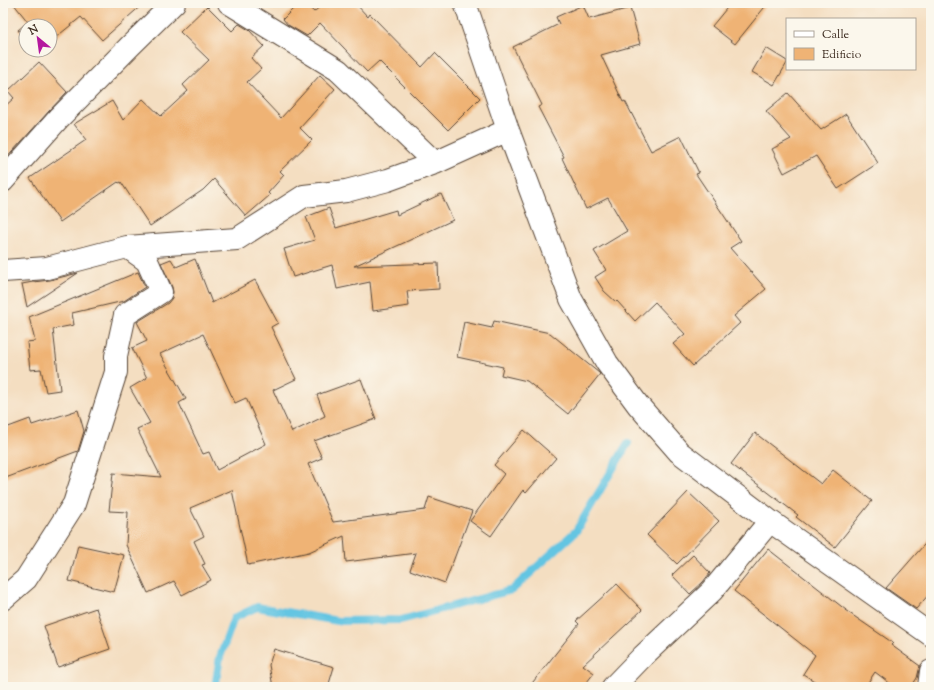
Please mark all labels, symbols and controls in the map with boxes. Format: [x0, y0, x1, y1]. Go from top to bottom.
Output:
north arrow [18, 18, 58, 58]
legend [786, 18, 916, 70]
text: N [25, 21, 42, 40]
text: Calle [822, 26, 850, 44]
text: Edificio [822, 46, 862, 64]

